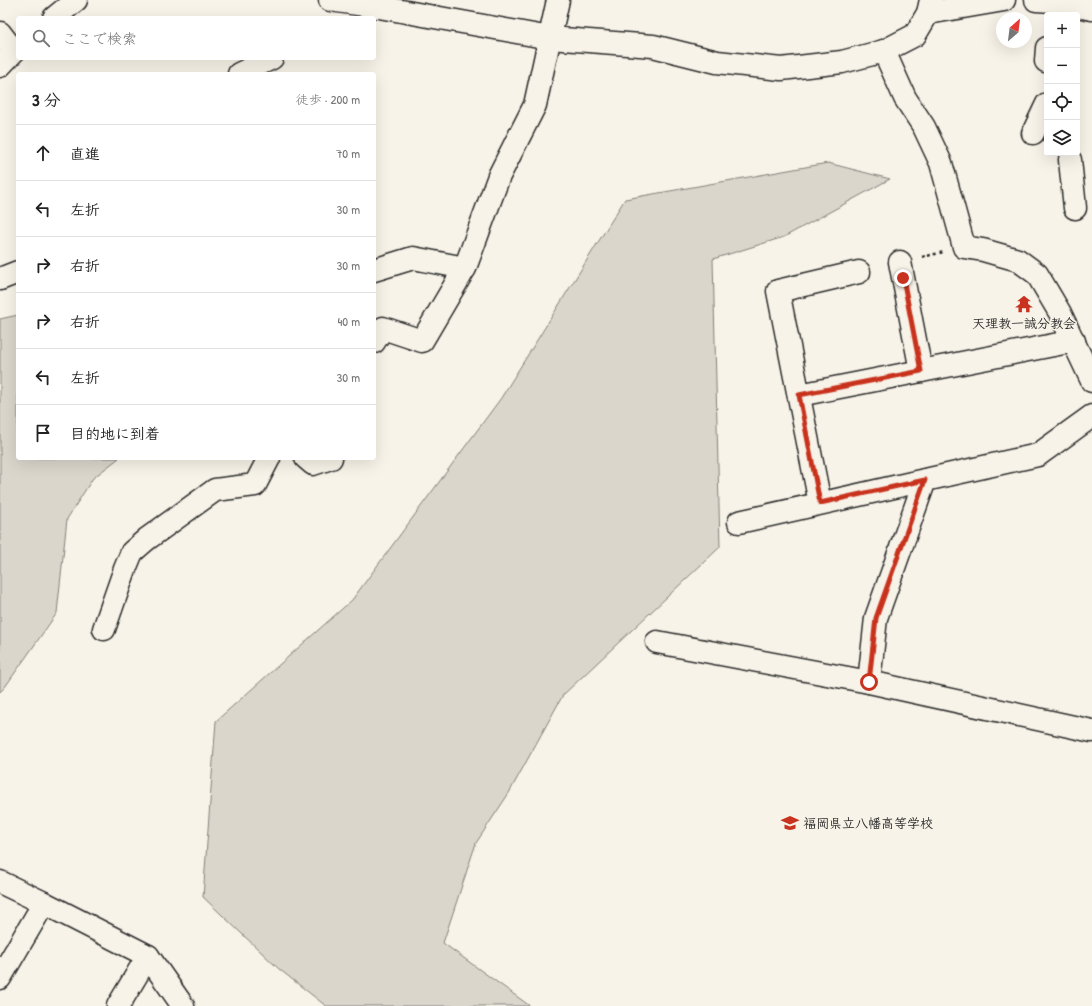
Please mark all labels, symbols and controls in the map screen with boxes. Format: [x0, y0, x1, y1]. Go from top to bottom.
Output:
north arrow [996, 12, 1032, 48]
map controls [1044, 12, 1080, 156]
button: + [1044, 12, 1080, 48]
search box [16, 16, 376, 60]
icon: search [30, 27, 52, 49]
text: ここで検索 [62, 28, 137, 49]
button: − [1044, 48, 1080, 84]
button: locate [1044, 84, 1080, 120]
text: 3 分 [32, 88, 61, 111]
text: 徒歩 · 200 m [296, 90, 360, 108]
button: layers [1044, 120, 1080, 156]
icon: ahead [32, 142, 54, 164]
text: 直進 [70, 143, 100, 164]
text: 70 m [336, 144, 360, 162]
icon: left [32, 198, 54, 220]
text: 左折 [70, 199, 100, 220]
text: 30 m [337, 200, 360, 218]
icon: right [32, 254, 54, 276]
text: 右折 [70, 255, 100, 276]
text: 30 m [337, 256, 360, 274]
route end [894, 269, 912, 287]
temple icon: 天理教一誠分教会 [1014, 294, 1034, 314]
icon: right [32, 310, 54, 332]
text: 右折 [70, 311, 100, 332]
text: 40 m [337, 312, 360, 330]
place label: 天理教一誠分教会 [972, 314, 1076, 332]
icon: left [32, 366, 54, 388]
text: 左折 [70, 367, 100, 388]
text: 30 m [337, 368, 360, 386]
icon: arrive [32, 422, 54, 444]
text: 目的地に到着 [70, 423, 160, 444]
route start [860, 673, 878, 691]
school or university icon: 福岡県立八幡高等学校 [780, 813, 800, 833]
place label: 福岡県立八幡高等学校 [803, 814, 933, 832]

